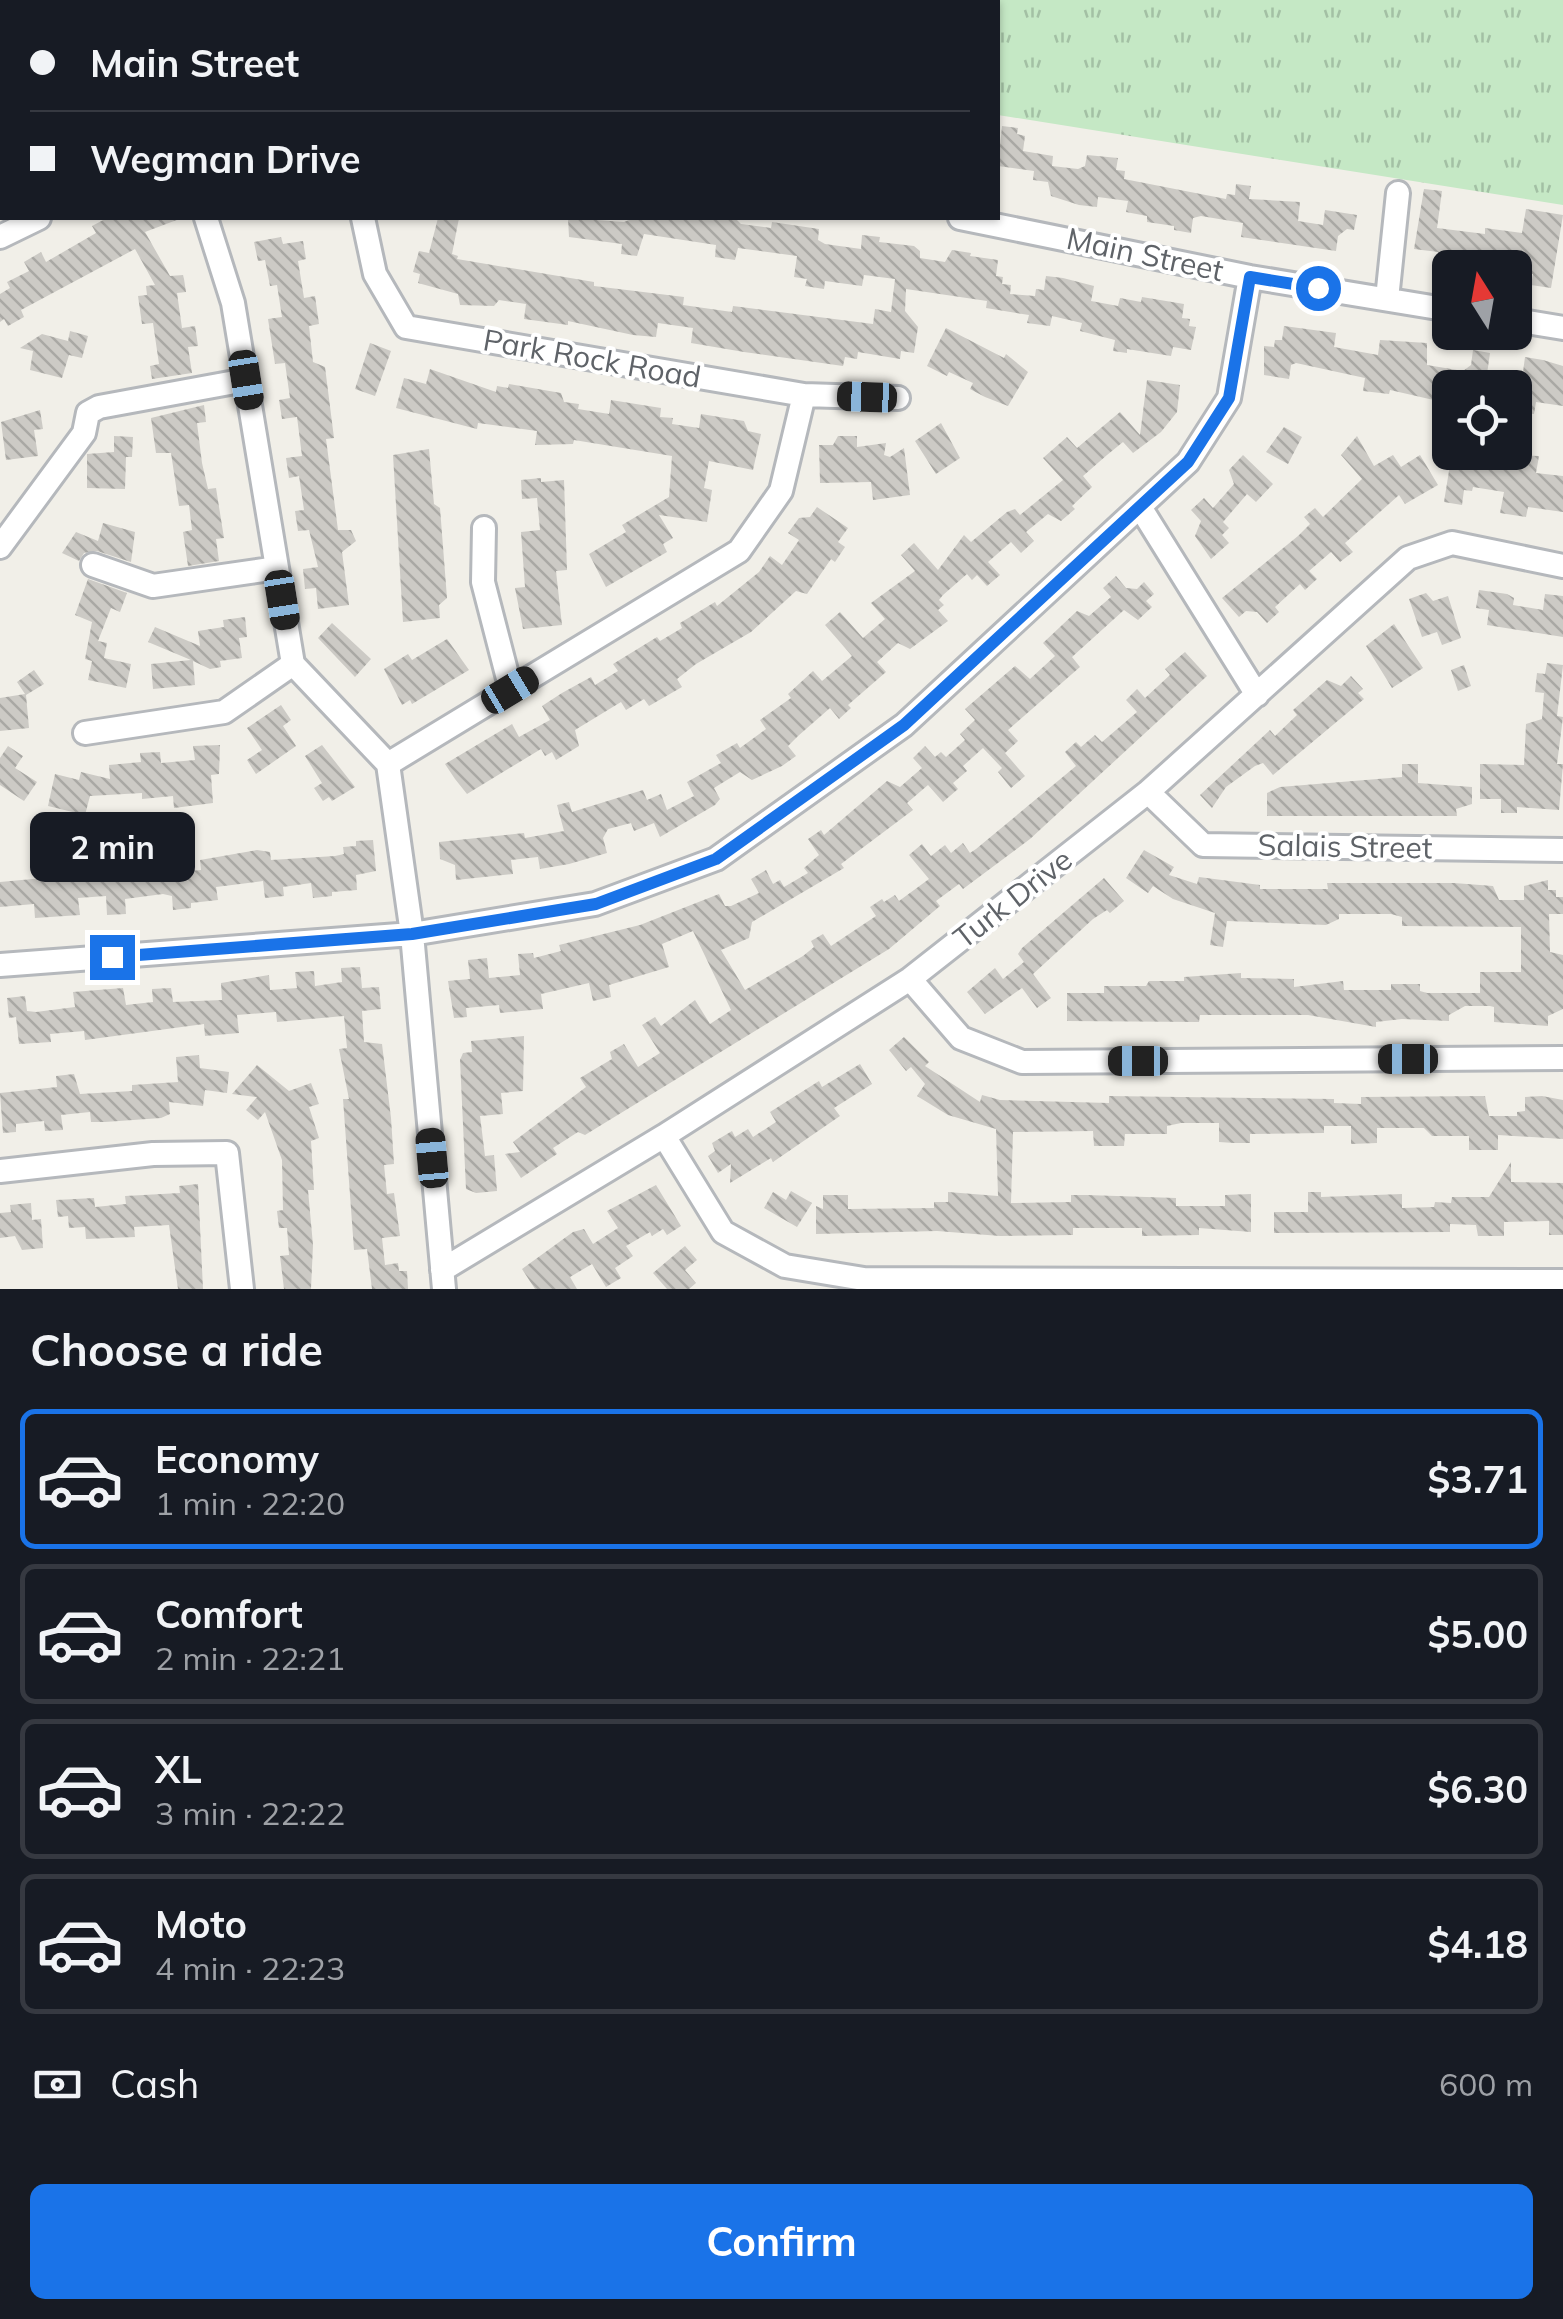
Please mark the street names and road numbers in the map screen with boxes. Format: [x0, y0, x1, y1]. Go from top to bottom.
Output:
street label: Main Street [1063, 219, 1227, 289]
street label: Park Rock Road [480, 320, 704, 396]
street label: Salais Street [1257, 825, 1433, 867]
street label: Turk Drive [946, 840, 1079, 956]

